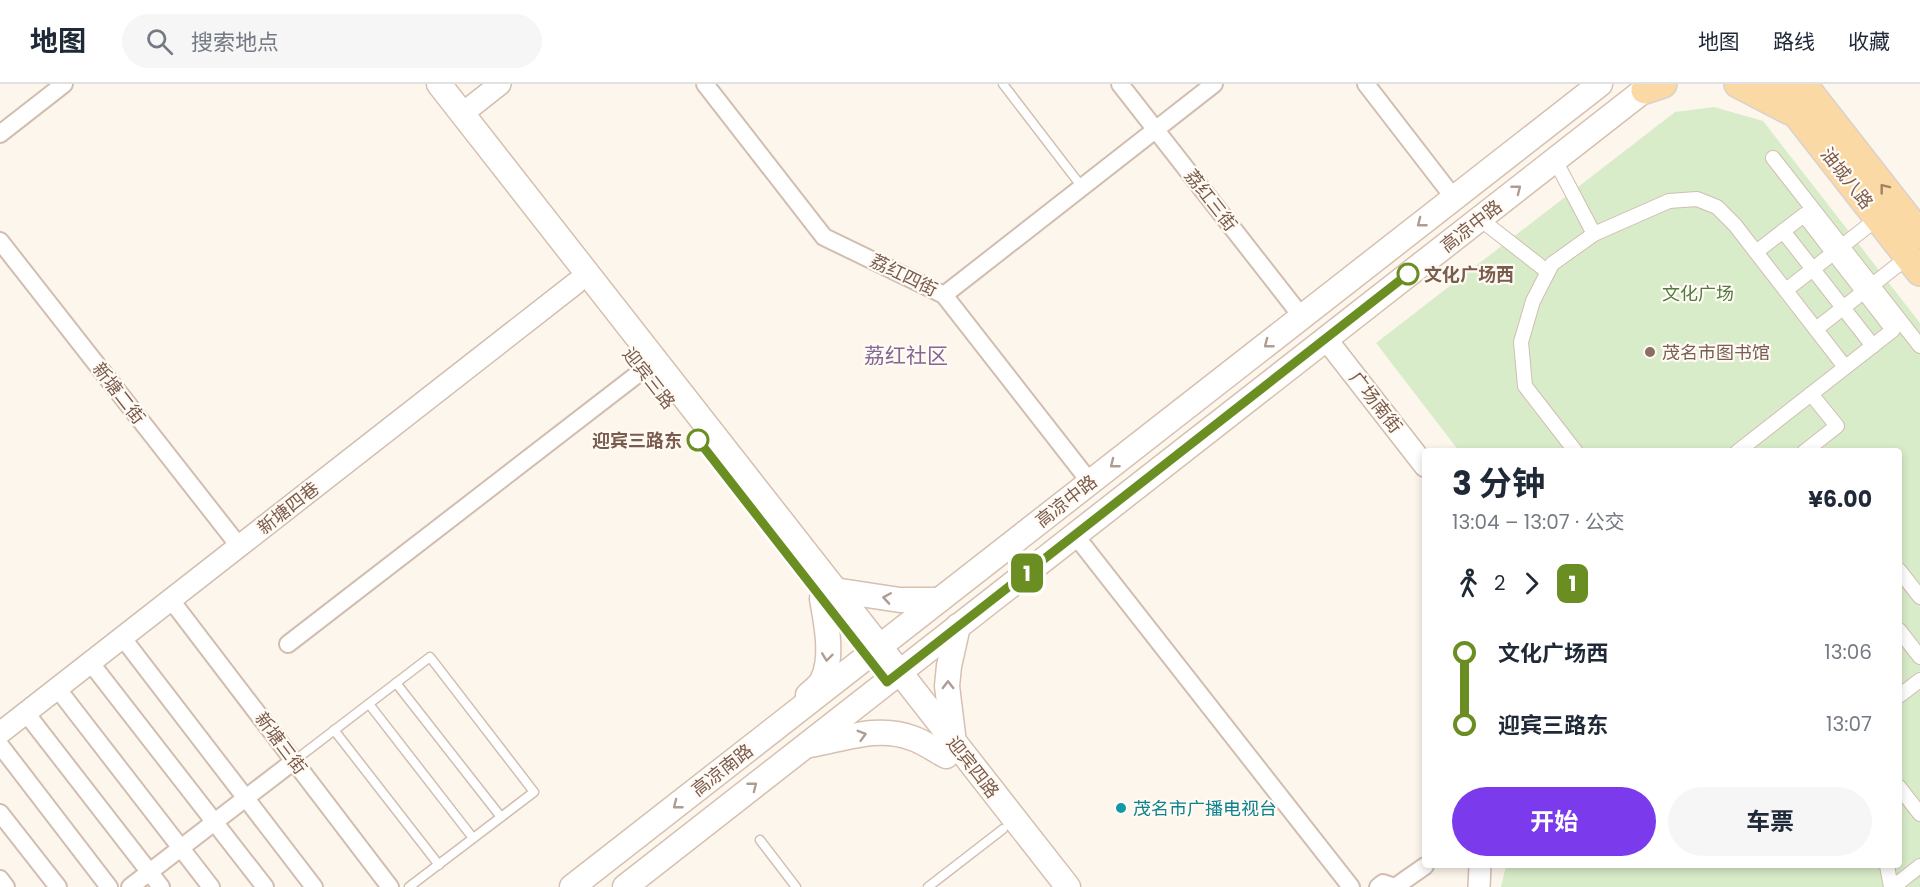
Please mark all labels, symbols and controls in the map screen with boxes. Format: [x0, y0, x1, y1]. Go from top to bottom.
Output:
search box [122, 14, 542, 68]
text: 地图 [30, 22, 86, 61]
icon: search [143, 25, 176, 58]
text: 搜索地点 [191, 27, 279, 58]
text: 地图 [1698, 27, 1740, 56]
text: 路线 [1773, 27, 1815, 56]
text: 收藏 [1848, 27, 1890, 56]
street label: 油城八路 [1815, 142, 1879, 214]
street label: 荔红三街 [1179, 164, 1243, 236]
one-way arrow [1880, 184, 1891, 195]
one-way arrow [1511, 186, 1522, 197]
street label: 高凉中路 [1435, 194, 1507, 258]
one-way arrow [1417, 216, 1428, 227]
street label: 荔红四街 [866, 248, 942, 302]
place label: 文化广场西 [1424, 262, 1514, 287]
marker: 文化广场西 [1397, 263, 1419, 285]
park label: 文化广场 [1662, 281, 1734, 306]
one-way arrow [1263, 336, 1274, 347]
place label: 茂名市图书馆 [1662, 340, 1770, 365]
district label: 荔红社区 [864, 341, 948, 370]
street label: 迎宾三路 [617, 342, 681, 414]
marker: 茂名市图书馆 [1643, 345, 1657, 359]
street label: 新塘二街 [87, 357, 151, 429]
street label: 广场南街 [1344, 366, 1408, 438]
place label: 迎宾三路东 [592, 428, 682, 453]
marker: 迎宾三路东 [687, 429, 709, 451]
one-way arrow [1110, 456, 1121, 467]
text: 3 分钟 [1452, 460, 1545, 507]
street label: 高凉中路 [1030, 469, 1102, 533]
street label: 新塘四巷 [252, 476, 324, 540]
text: ¥6.00 [1808, 484, 1872, 515]
text: 13:04 – 13:07 · 公交 [1452, 508, 1625, 536]
line badge: 1 [1008, 554, 1046, 592]
text: 1 [1023, 559, 1031, 588]
icon: walk [1452, 567, 1485, 600]
icon: forward [1515, 567, 1548, 600]
text: 2 [1494, 569, 1506, 597]
text: 1 [1569, 569, 1576, 598]
one-way arrow [882, 593, 891, 605]
text: 文化广场西 [1498, 638, 1608, 669]
text: 13:06 [1824, 638, 1872, 666]
one-way arrow [821, 652, 834, 661]
one-way arrow [942, 680, 954, 689]
street label: 新塘三街 [249, 707, 313, 779]
text: 迎宾三路东 [1498, 710, 1608, 741]
text: 13:07 [1826, 710, 1872, 738]
one-way arrow [856, 730, 867, 742]
street label: 迎宾四路 [941, 731, 1005, 803]
street label: 高凉南路 [686, 738, 758, 802]
one-way arrow [747, 783, 758, 794]
button: 开始 [1452, 787, 1656, 856]
button: 车票 [1668, 787, 1872, 856]
place label: 茂名市广播电视台 [1133, 796, 1277, 821]
one-way arrow [673, 797, 684, 808]
marker: 茂名市广播电视台 [1114, 801, 1128, 815]

